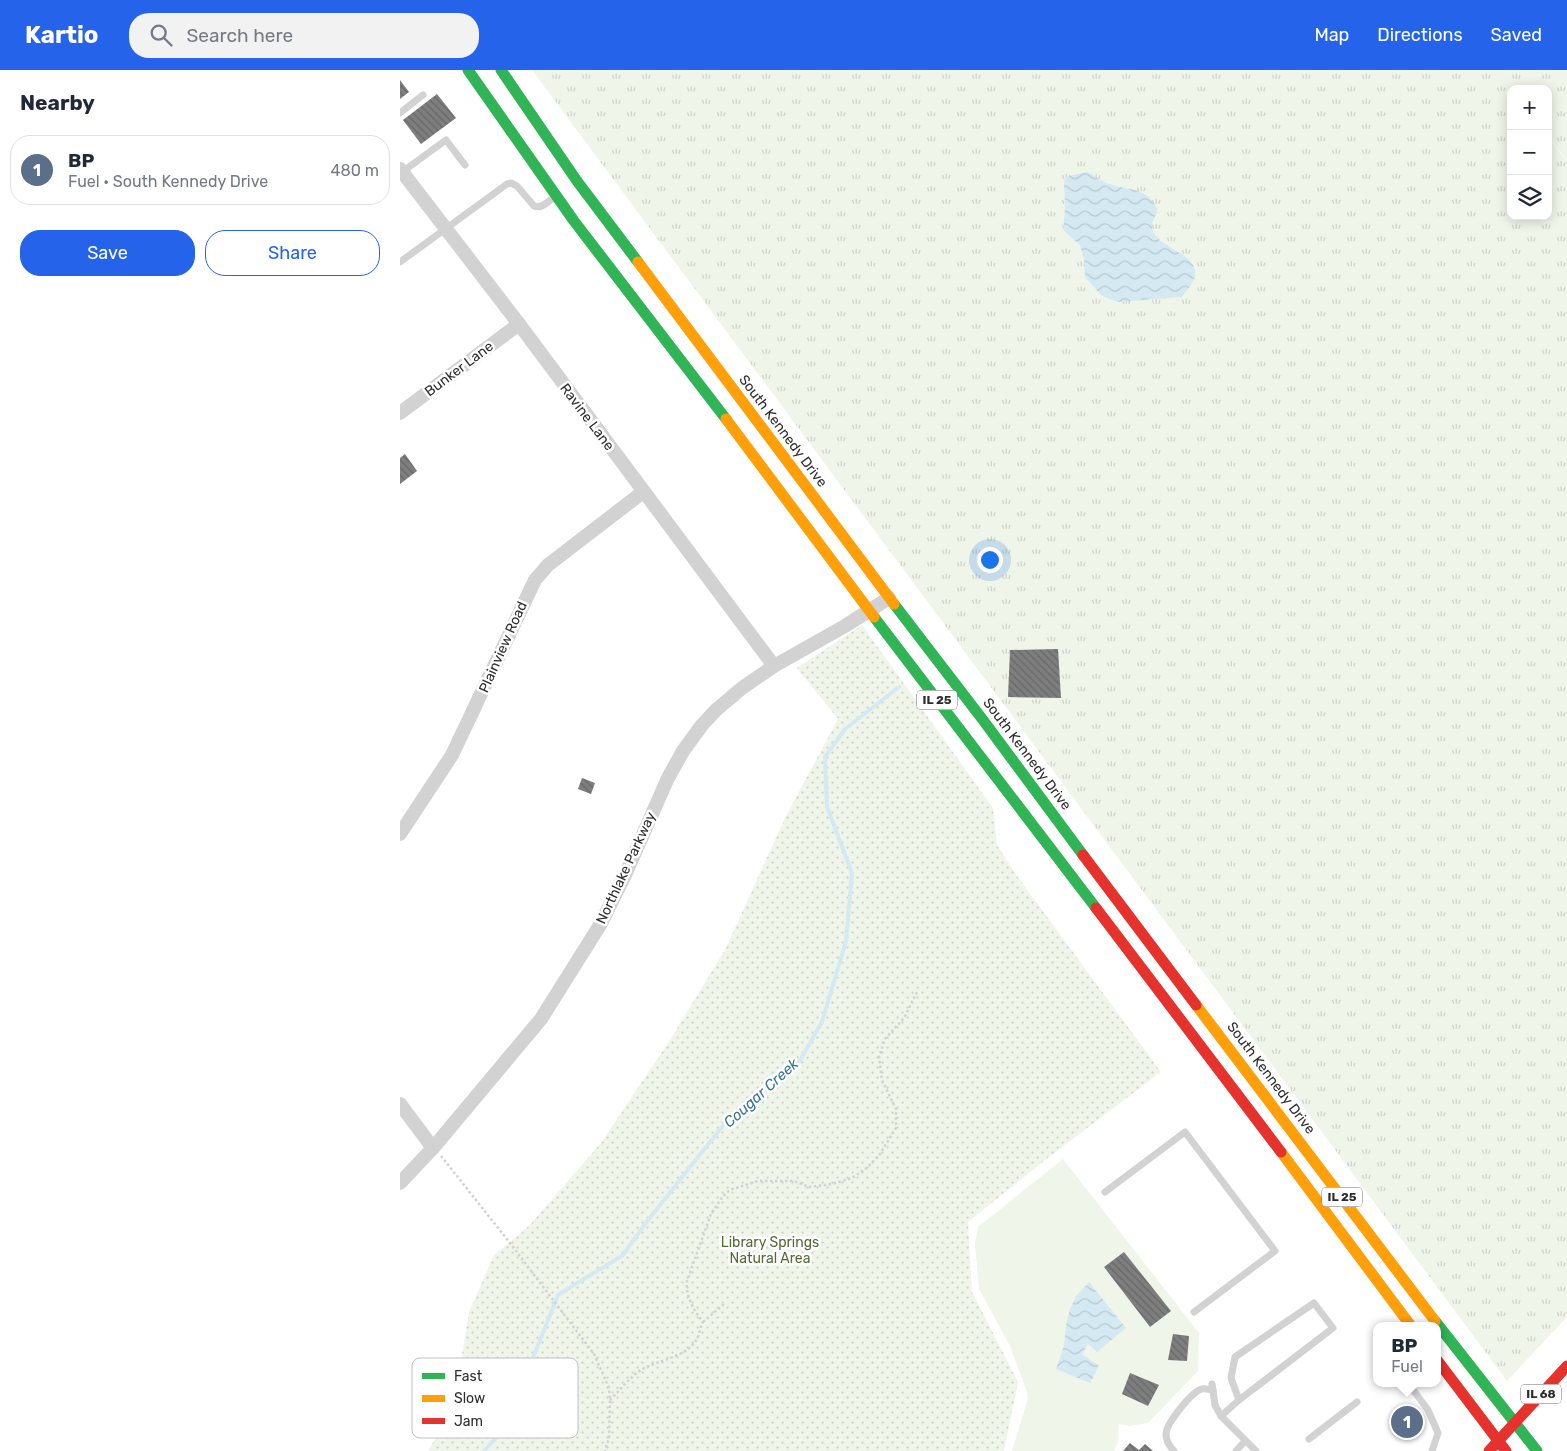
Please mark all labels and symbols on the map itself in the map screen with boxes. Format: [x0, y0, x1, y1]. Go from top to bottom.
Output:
street label: Bunker Lane [421, 338, 497, 400]
street label: South Kennedy Drive [735, 372, 831, 491]
street label: Ravine Lane [556, 380, 618, 454]
your location [977, 547, 1003, 573]
street label: Plainview Road [475, 599, 531, 695]
road number: IL 25 [917, 690, 957, 710]
street label: South Kennedy Drive [979, 695, 1075, 814]
street label: Northlake Parkway [593, 809, 660, 927]
street label: South Kennedy Drive [1223, 1019, 1319, 1138]
water label: Cougar Creek [720, 1055, 802, 1131]
road number: IL 25 [1322, 1188, 1362, 1206]
park label: Library Springs Natural Area [721, 1234, 819, 1267]
legend [412, 1358, 578, 1438]
text: Fast [454, 1368, 483, 1385]
road number: IL 68 [1521, 1385, 1561, 1404]
text: Slow [454, 1390, 485, 1407]
pin: 1 [1391, 1403, 1423, 1441]
text: Jam [454, 1413, 483, 1430]

